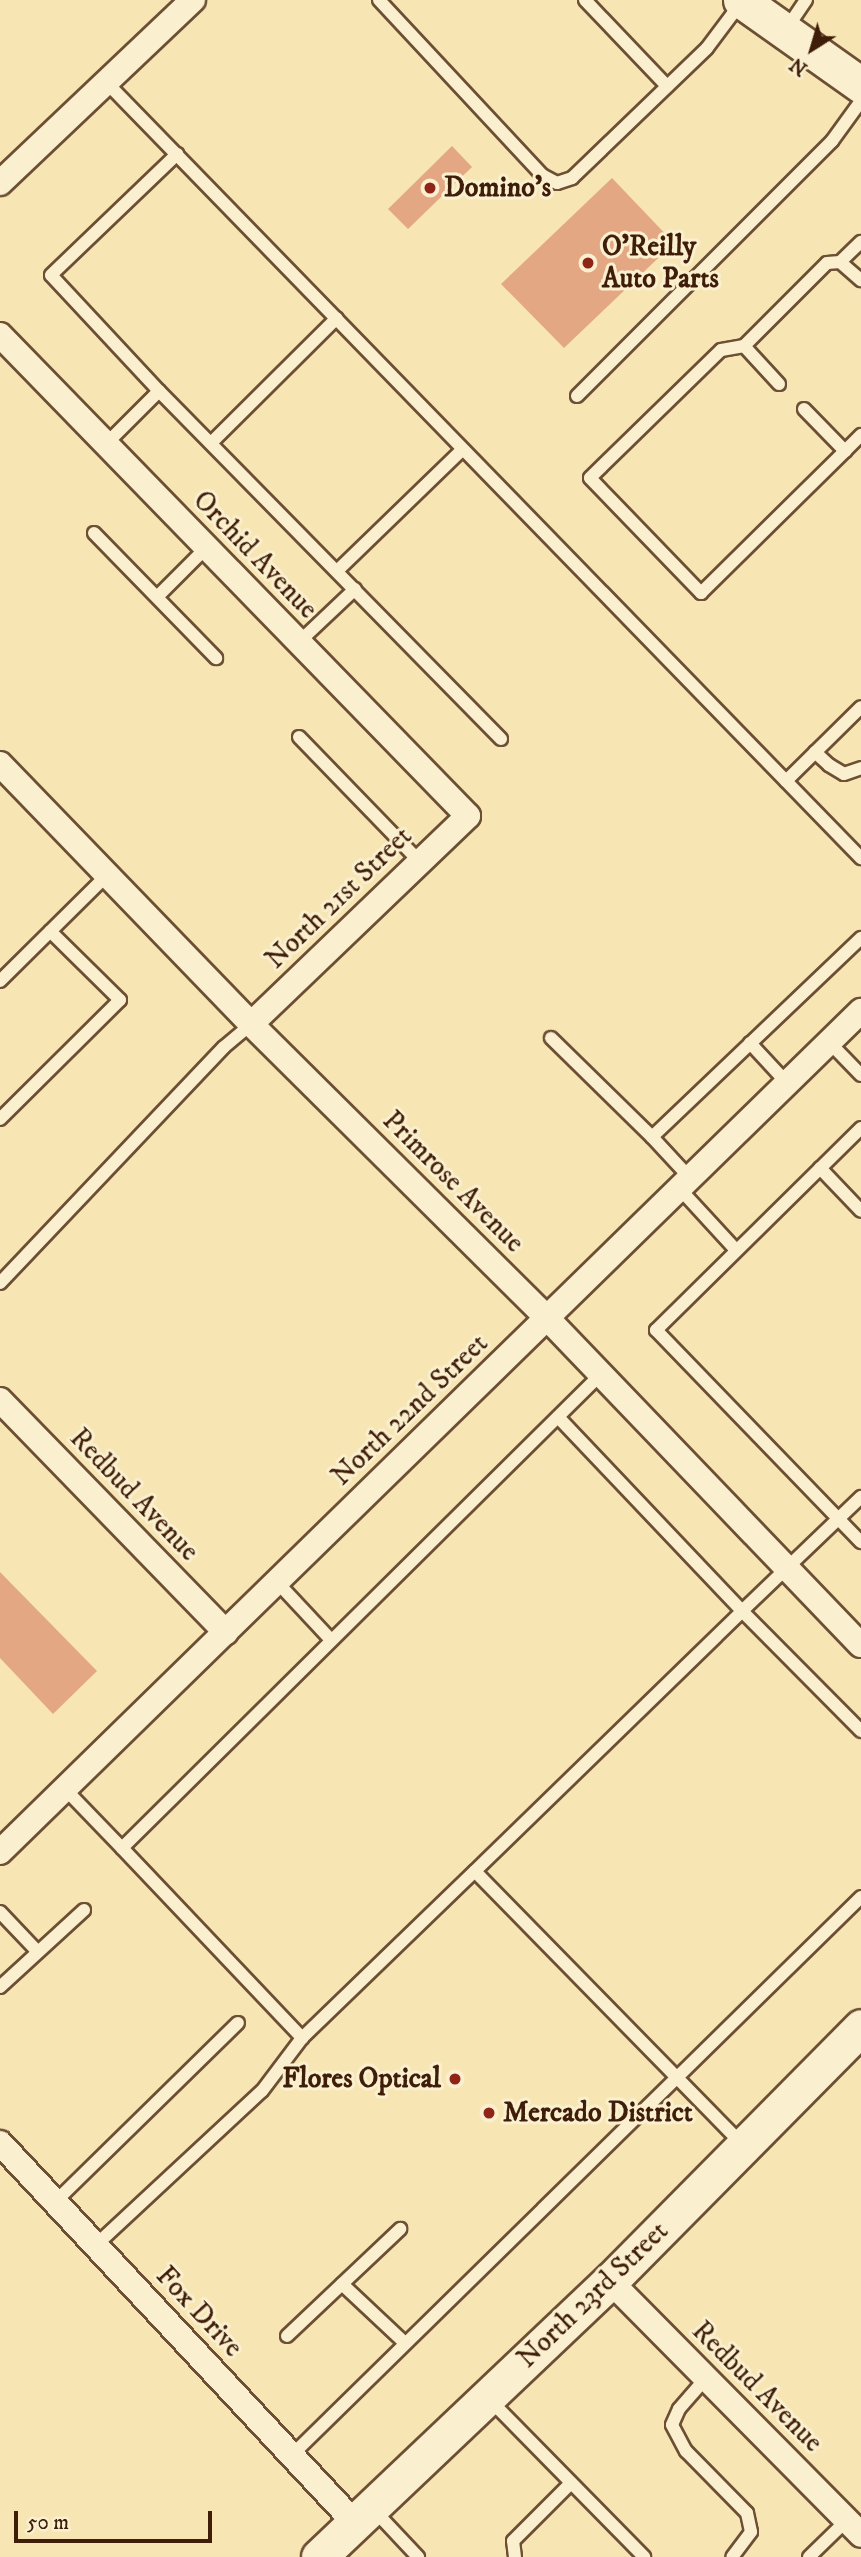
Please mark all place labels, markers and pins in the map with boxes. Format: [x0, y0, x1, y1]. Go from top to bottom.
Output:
place label: Domino's [444, 171, 551, 205]
marker: Domino's [422, 180, 438, 196]
place label: O'Reilly Auto Parts [602, 230, 719, 296]
marker: O'Reilly Auto Parts [580, 255, 596, 271]
place label: Flores Optical [282, 2062, 441, 2096]
marker: Flores Optical [447, 2071, 463, 2087]
place label: Mercado District [503, 2096, 693, 2130]
marker: Mercado District [481, 2105, 497, 2121]

